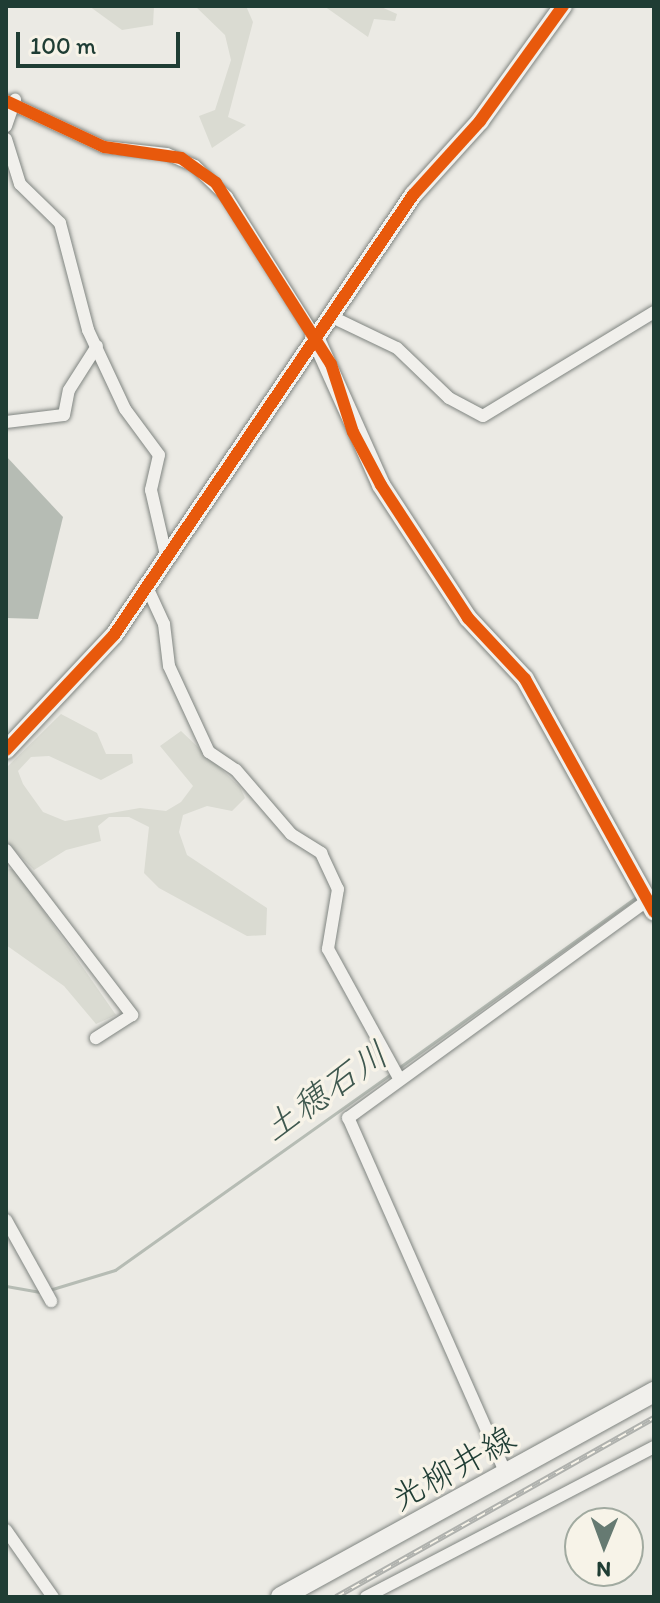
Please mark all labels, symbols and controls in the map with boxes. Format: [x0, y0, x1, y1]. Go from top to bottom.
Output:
scale bar [20, 16, 184, 66]
text: 100 m [30, 31, 96, 60]
water label: 土穂石川 [254, 1032, 396, 1150]
street label: 光柳井線 [384, 1417, 522, 1519]
north arrow [564, 1507, 644, 1587]
text: N [596, 1556, 611, 1583]

